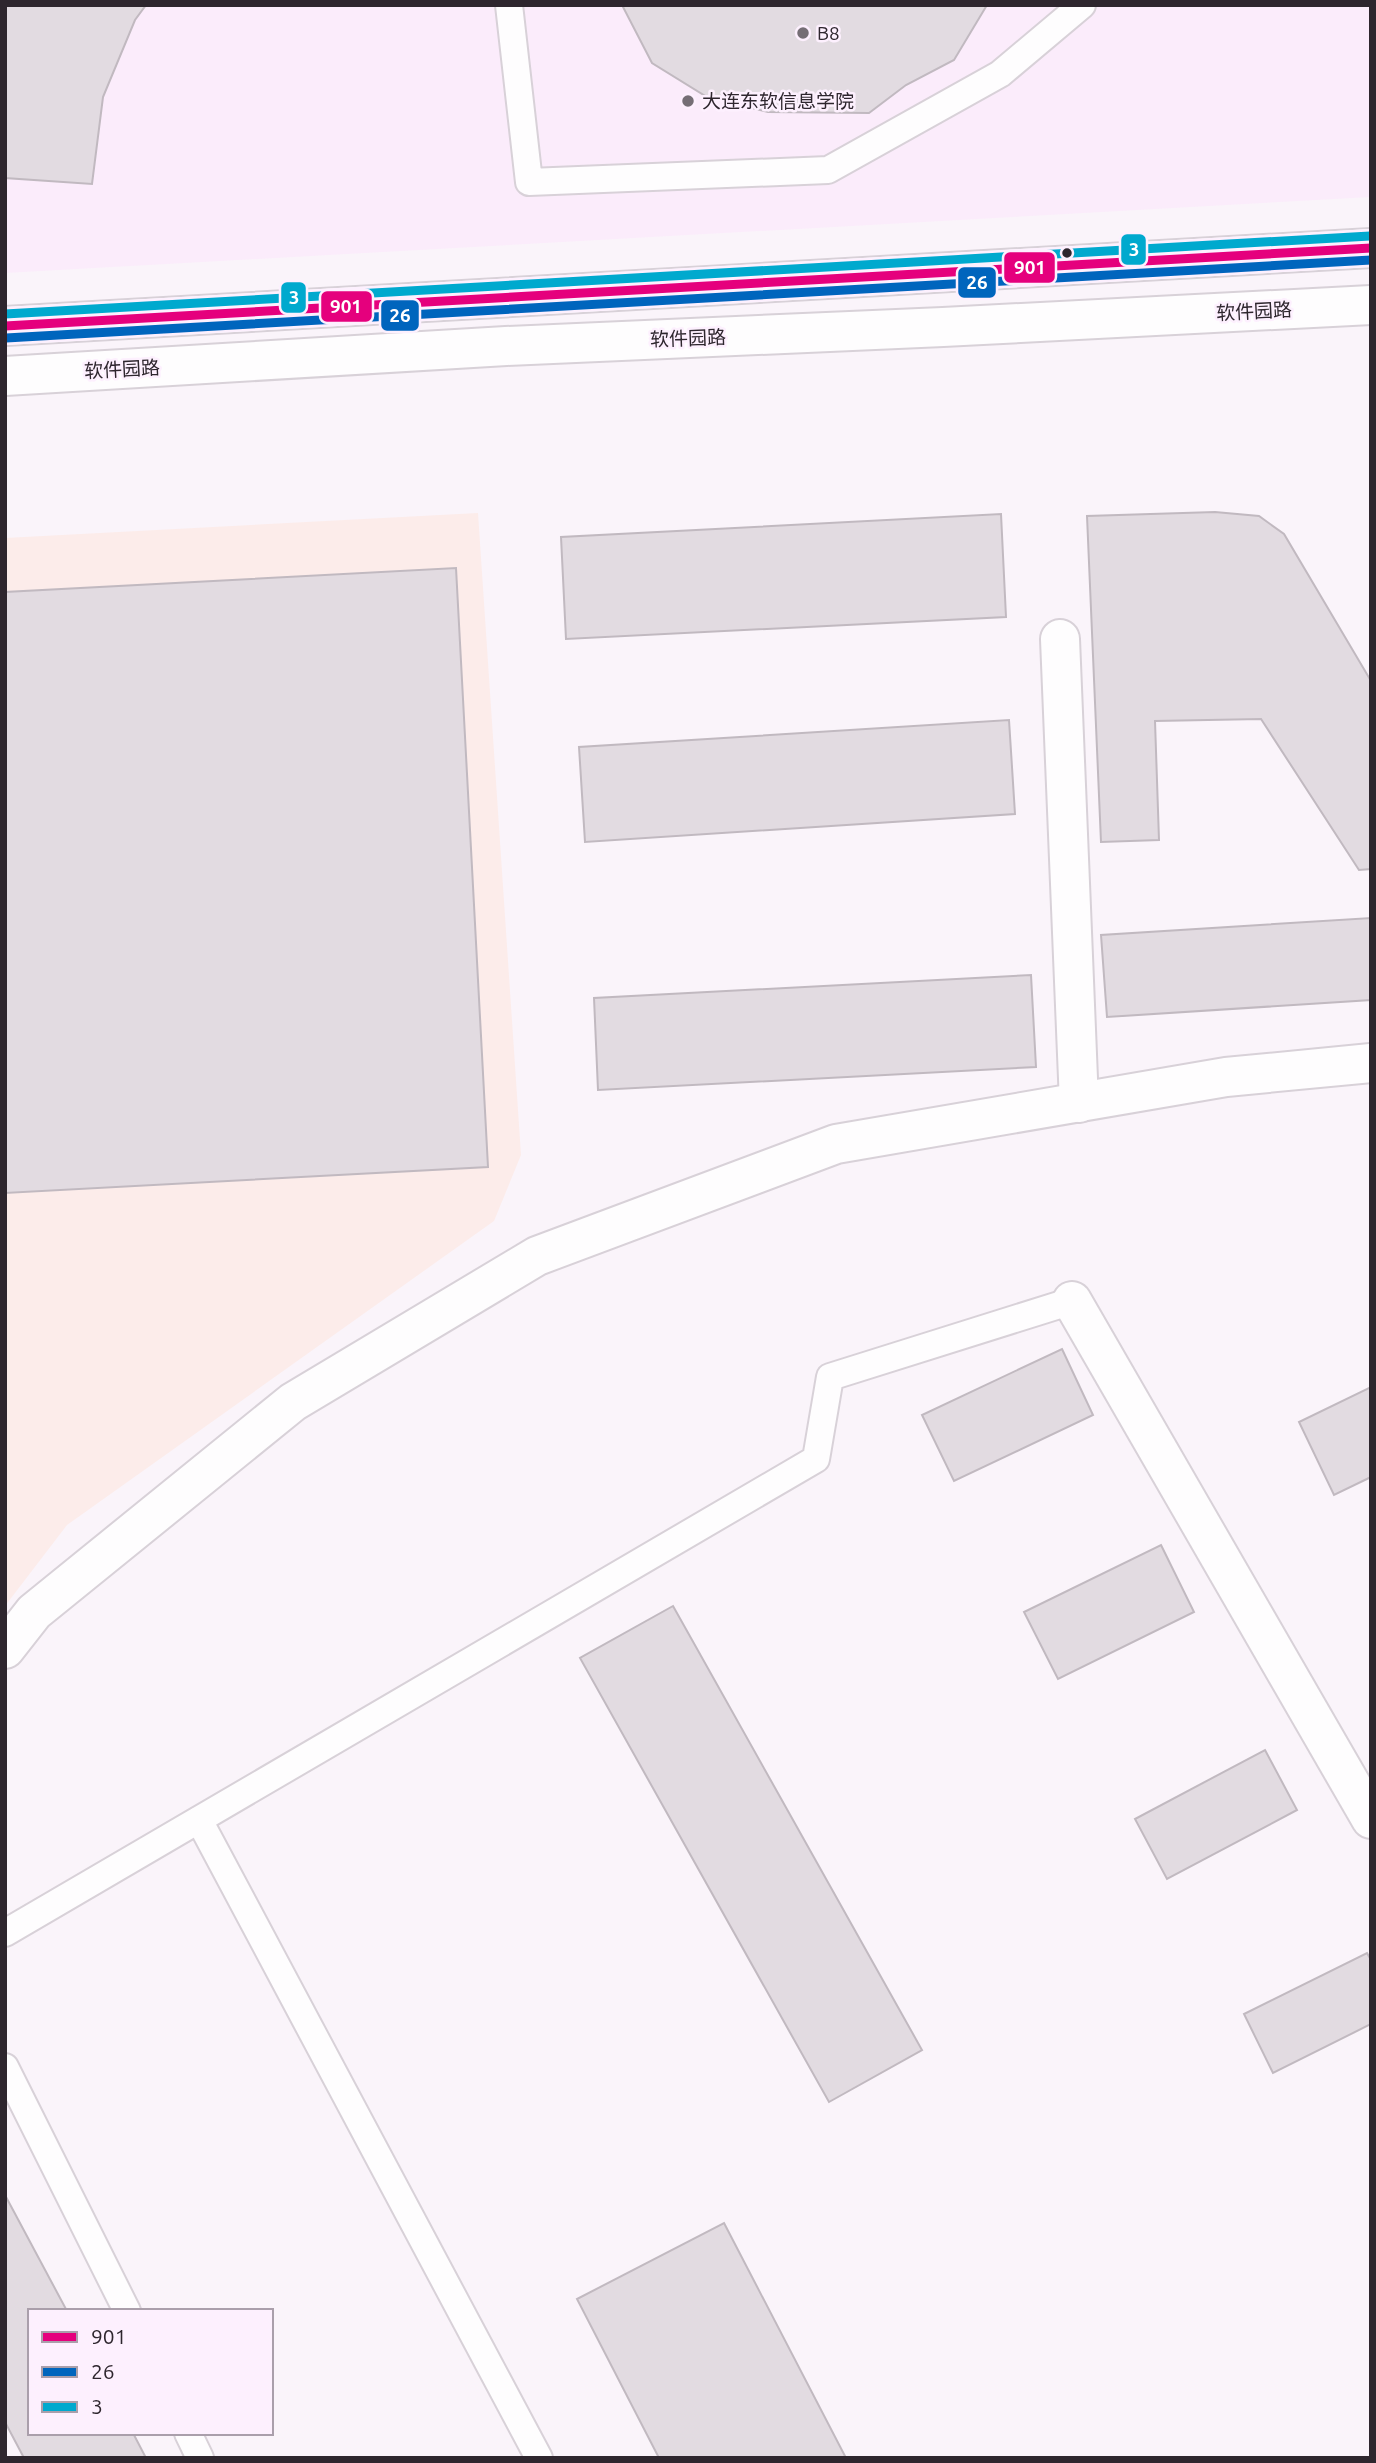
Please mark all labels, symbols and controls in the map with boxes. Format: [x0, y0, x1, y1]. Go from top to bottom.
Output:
place label: B8 [817, 22, 840, 44]
marker: B8 [795, 25, 811, 41]
place label: 大连东软信息学院 [702, 90, 854, 112]
marker: 大连东软信息学院 [680, 93, 696, 109]
line badge: 3 [1120, 233, 1147, 266]
text: 3 [1129, 238, 1139, 260]
unlabelled marker [1060, 246, 1074, 260]
line badge: 901 [1003, 251, 1056, 284]
text: 901 [1014, 256, 1046, 278]
line badge: 26 [957, 266, 997, 299]
text: 26 [966, 271, 988, 293]
line badge: 3 [280, 281, 307, 314]
text: 3 [289, 286, 299, 308]
line badge: 901 [320, 290, 373, 323]
text: 901 [330, 295, 362, 317]
street label: 软件园路 [1215, 298, 1293, 324]
line badge: 26 [380, 299, 420, 332]
text: 26 [389, 304, 411, 326]
street label: 软件园路 [650, 326, 726, 350]
street label: 软件园路 [83, 356, 161, 382]
legend [28, 2309, 273, 2435]
text: 901 [91, 2324, 127, 2348]
text: 26 [91, 2359, 115, 2383]
text: 3 [91, 2394, 103, 2418]

